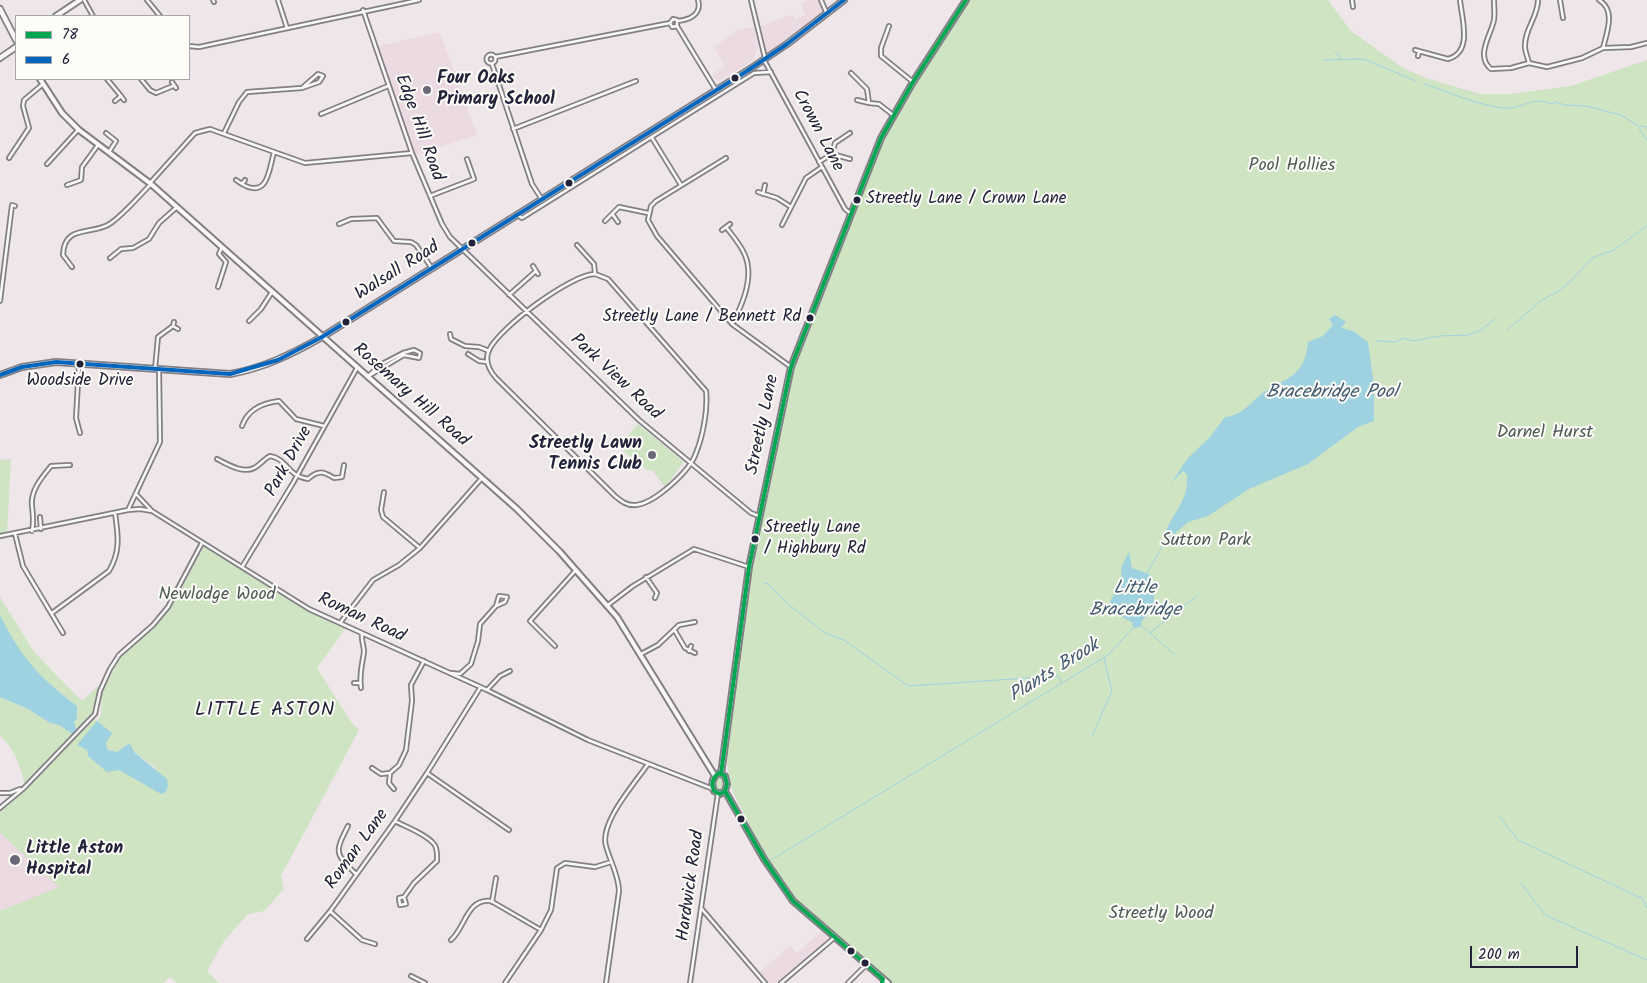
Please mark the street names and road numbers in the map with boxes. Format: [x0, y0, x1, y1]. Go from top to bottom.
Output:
street label: Edge Hill Road [389, 72, 447, 184]
street label: Crown Lane [786, 86, 848, 176]
street label: Walsall Road [352, 238, 444, 306]
street label: Park View Road [565, 330, 665, 426]
street label: Rosemary Hill Road [347, 340, 473, 452]
street label: Streetly Lane [743, 373, 785, 477]
street label: Park Drive [262, 423, 318, 501]
street label: Roman Road [314, 589, 408, 649]
street label: Roman Lane [322, 806, 394, 894]
street label: Hardwick Road [674, 829, 710, 943]

